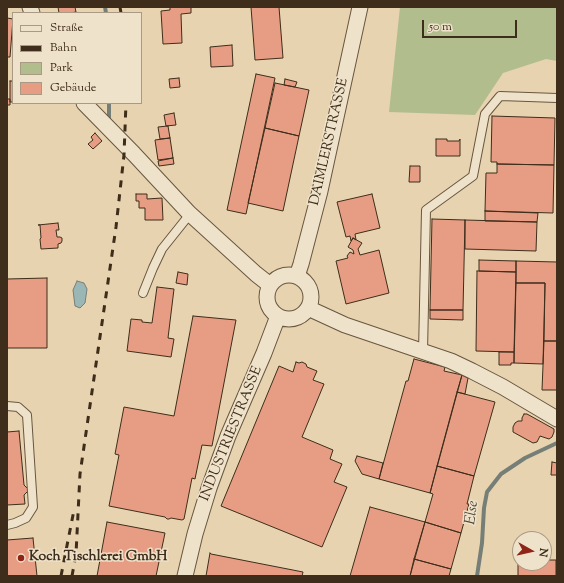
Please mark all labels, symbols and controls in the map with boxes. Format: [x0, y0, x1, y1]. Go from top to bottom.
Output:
legend [12, 12, 142, 104]
scale bar [424, 12, 519, 38]
text: 50 m [429, 18, 452, 36]
text: Straße [50, 19, 83, 37]
text: Bahn [50, 39, 77, 57]
text: Park [50, 59, 73, 77]
street label: DAIMLERSTRASSE [307, 77, 353, 207]
text: Gebäude [50, 79, 96, 97]
street label: INDUSTRIESTRASSE [197, 364, 267, 504]
water label: Else [463, 500, 483, 526]
north arrow [512, 531, 552, 571]
text: N [534, 547, 551, 558]
place label: Koch Tischlerei GmbH [29, 550, 167, 566]
marker: Koch Tischlerei GmbH [16, 553, 26, 563]

